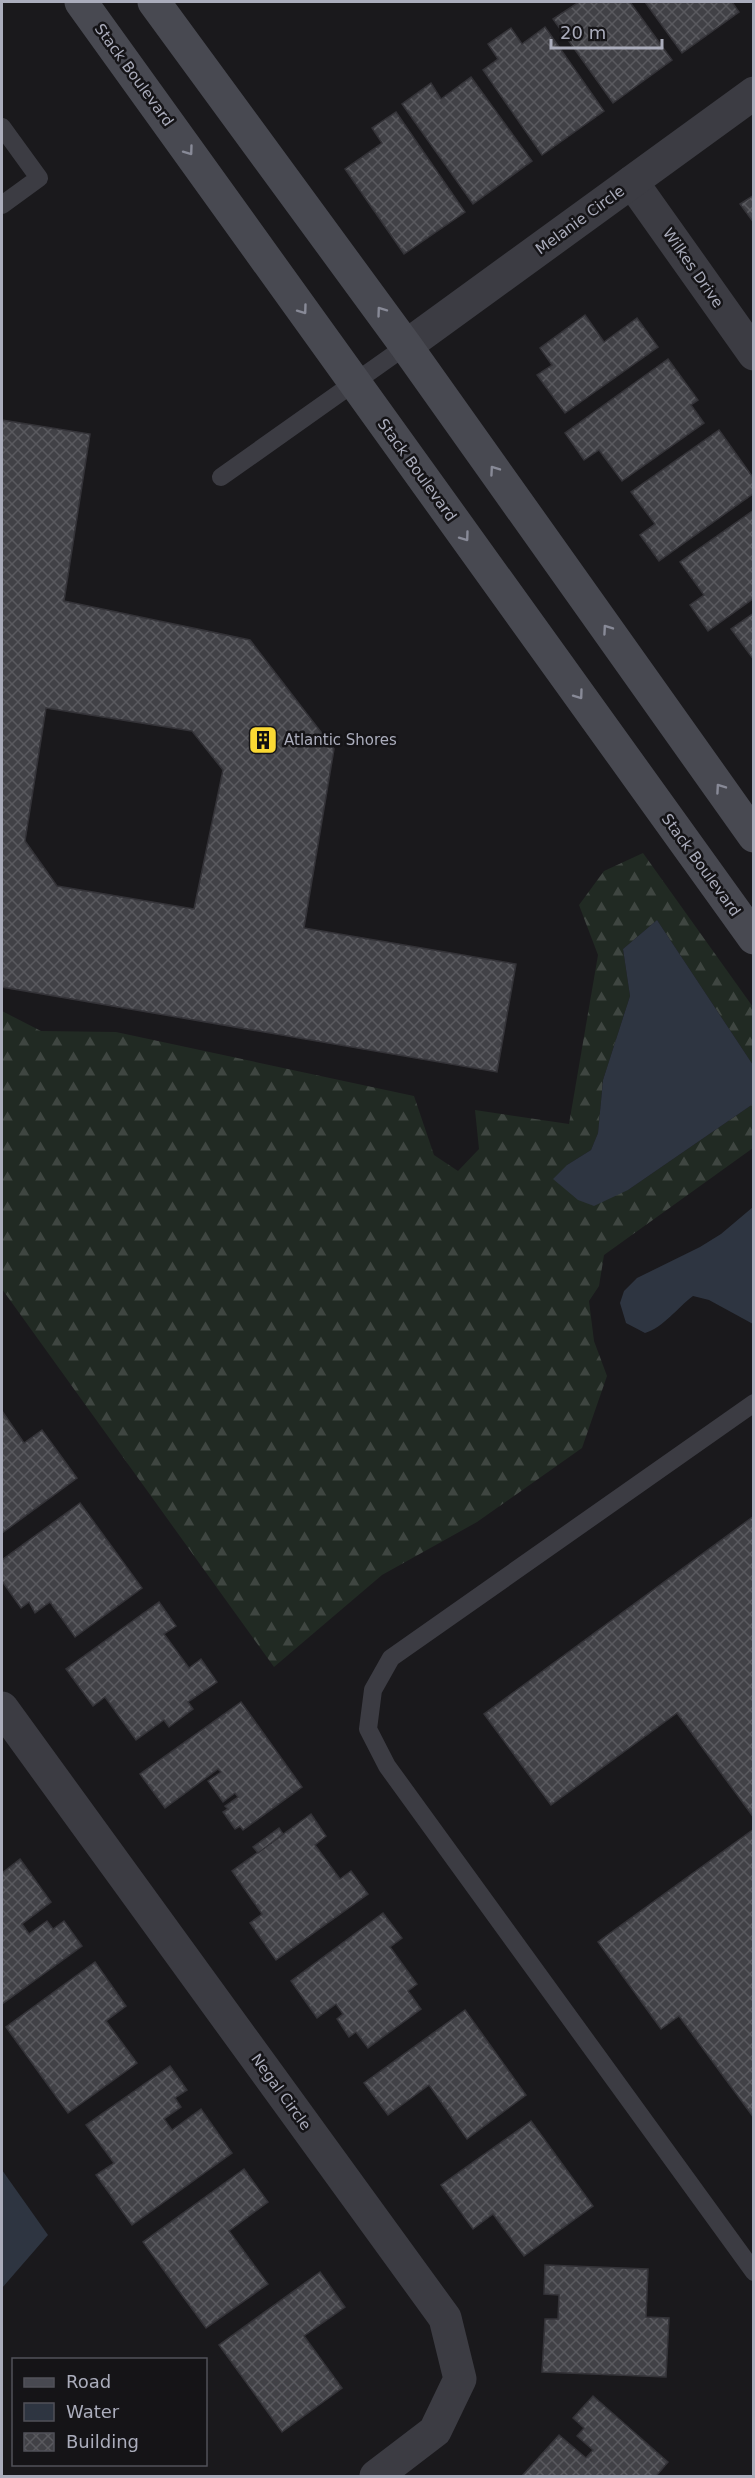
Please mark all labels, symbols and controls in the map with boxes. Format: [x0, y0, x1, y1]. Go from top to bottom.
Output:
scale bar [551, 12, 662, 50]
street label: Stack Boulevard [91, 20, 177, 130]
text: 20 m [560, 22, 606, 43]
one-way arrow [182, 145, 193, 156]
street label: Melanie Circle [532, 182, 628, 258]
street label: Wilkes Drive [659, 225, 727, 311]
one-way arrow [295, 303, 306, 314]
one-way arrow [377, 307, 388, 318]
street label: Stack Boulevard [374, 415, 460, 525]
one-way arrow [490, 466, 501, 477]
one-way arrow [458, 530, 469, 541]
one-way arrow [603, 625, 614, 636]
one-way arrow [572, 688, 583, 699]
building icon: Atlantic Shores [247, 724, 279, 756]
place label: Atlantic Shores [284, 731, 397, 749]
one-way arrow [716, 784, 727, 795]
street label: Stack Boulevard [658, 810, 744, 920]
street label: Negal Circle [247, 2050, 315, 2134]
legend [12, 2358, 207, 2466]
text: Road [66, 2371, 111, 2392]
text: Water [66, 2401, 120, 2422]
text: Building [66, 2431, 139, 2452]

